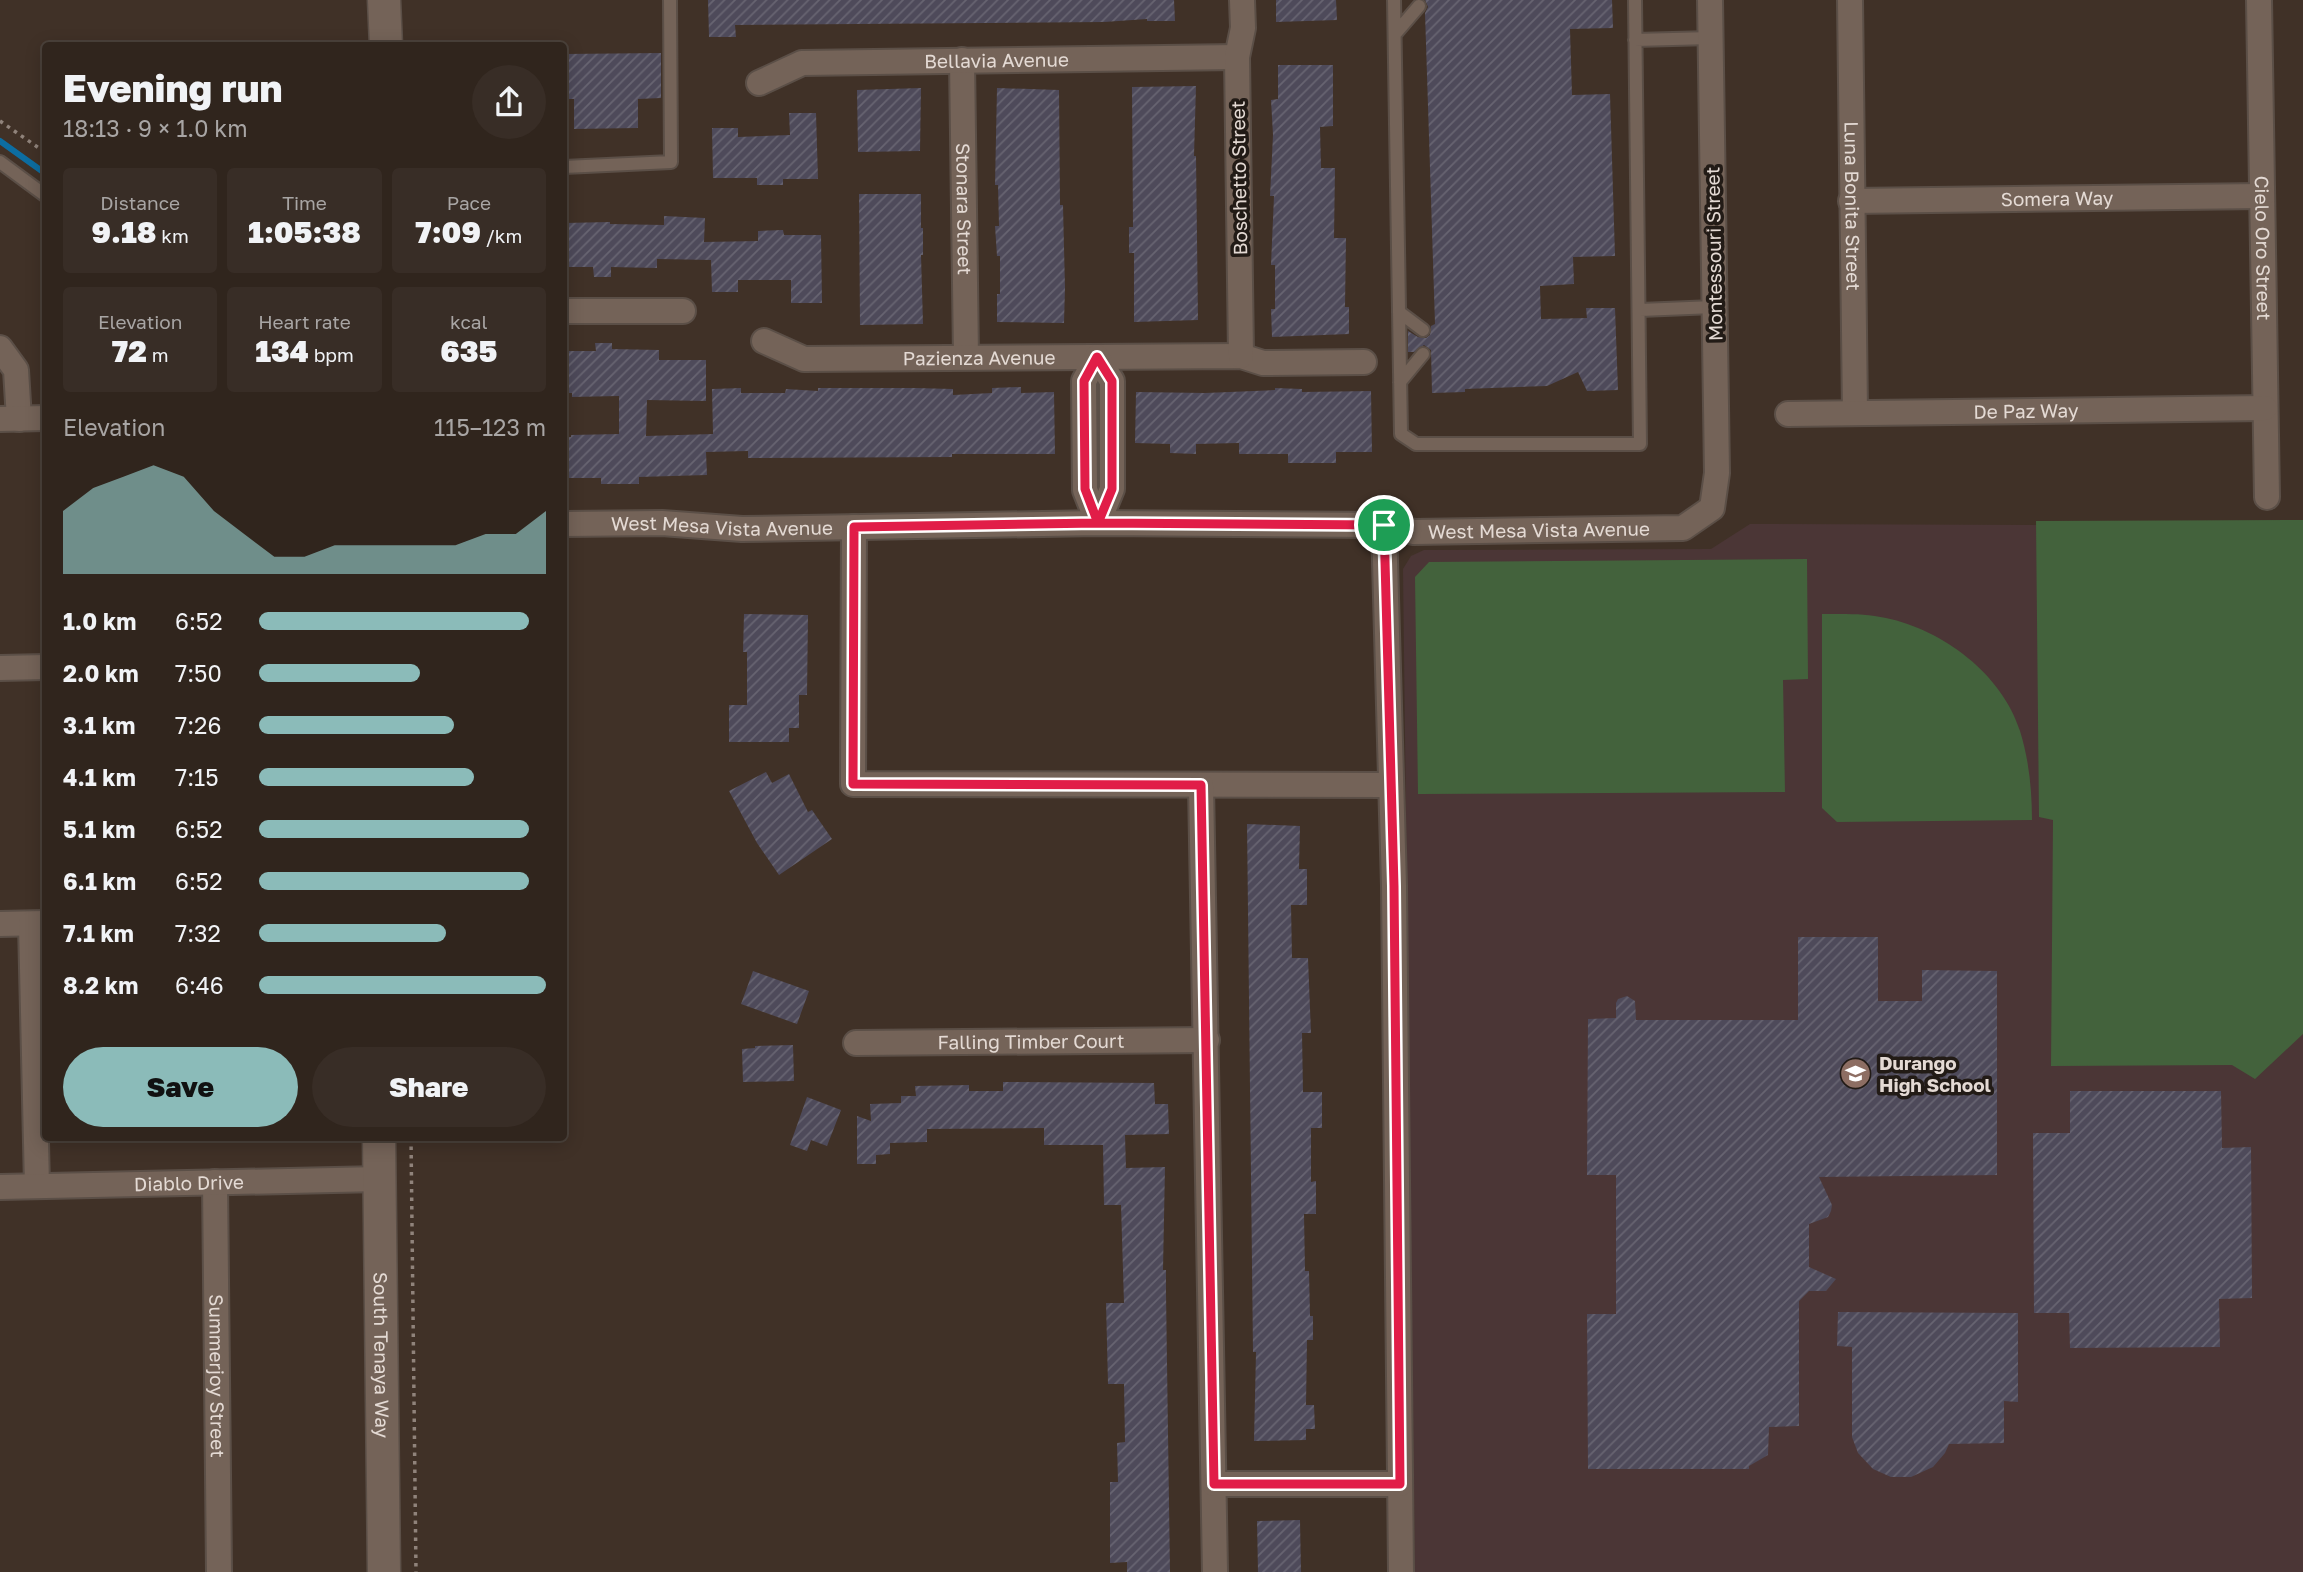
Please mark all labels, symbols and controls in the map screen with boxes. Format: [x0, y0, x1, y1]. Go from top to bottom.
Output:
street label: Bellavia Avenue [924, 47, 1069, 72]
text: Evening run [63, 65, 282, 110]
button: share [472, 65, 546, 139]
street label: Boschetto Street [1226, 100, 1251, 256]
text: 18:13 · 9 × 1.0 km [63, 114, 248, 142]
street label: Luna Bonita Street [1840, 121, 1866, 291]
street label: Stonara Street [952, 143, 977, 275]
street label: Montessouri Street [1700, 167, 1727, 341]
street label: Cielo Oro Street [2251, 175, 2276, 321]
street label: Somera Way [2001, 186, 2114, 210]
text: Distance [100, 191, 180, 214]
text: Time [282, 191, 327, 214]
text: Pace [447, 191, 491, 214]
text: 9.18 [92, 214, 156, 250]
text: 1:05:38 [248, 214, 361, 250]
text: 7:09 [415, 214, 481, 250]
text: km [156, 224, 189, 247]
text: /km [481, 224, 522, 247]
text: Elevation [98, 310, 182, 333]
text: Heart rate [258, 310, 351, 333]
text: kcal [450, 310, 488, 333]
text: 72 [112, 333, 147, 369]
text: 134 [255, 333, 309, 369]
text: 635 [440, 333, 497, 369]
text: m [147, 343, 168, 366]
text: bpm [309, 343, 354, 366]
street label: Pazienza Avenue [903, 345, 1056, 369]
street label: De Paz Way [1973, 398, 2079, 423]
text: Elevation [63, 413, 165, 441]
text: 115–123 m [434, 413, 546, 441]
pin [1354, 495, 1414, 555]
icon: arrive [1365, 506, 1403, 544]
street label: West Mesa Vista Avenue [611, 511, 833, 540]
street label: West Mesa Vista Avenue [1428, 516, 1650, 543]
text: 1.0 km [63, 607, 136, 635]
text: 6:52 [175, 607, 223, 635]
text: 2.0 km [63, 659, 139, 687]
text: 7:50 [175, 659, 222, 687]
text: 3.1 km [63, 711, 135, 739]
text: 7:26 [175, 711, 221, 739]
text: 4.1 km [63, 763, 136, 791]
text: 7:15 [175, 763, 219, 791]
text: 5.1 km [63, 815, 135, 843]
text: 6:52 [175, 815, 223, 843]
text: 6.1 km [63, 867, 136, 895]
text: 6:52 [175, 867, 223, 895]
text: 7.1 km [63, 919, 134, 947]
text: 7:32 [175, 919, 221, 947]
text: 8.2 km [63, 971, 138, 999]
text: 6:46 [175, 971, 224, 999]
street label: Falling Timber Court [937, 1029, 1125, 1053]
button: Save [63, 1047, 298, 1127]
button: Share [312, 1047, 546, 1127]
place label: Durango High School [1879, 1051, 1991, 1096]
school or university icon: Durango High School [1839, 1057, 1873, 1091]
street label: Diablo Drive [134, 1170, 244, 1195]
street label: South Tenaya Way [370, 1272, 394, 1439]
street label: Summerjoy Street [205, 1294, 230, 1458]

